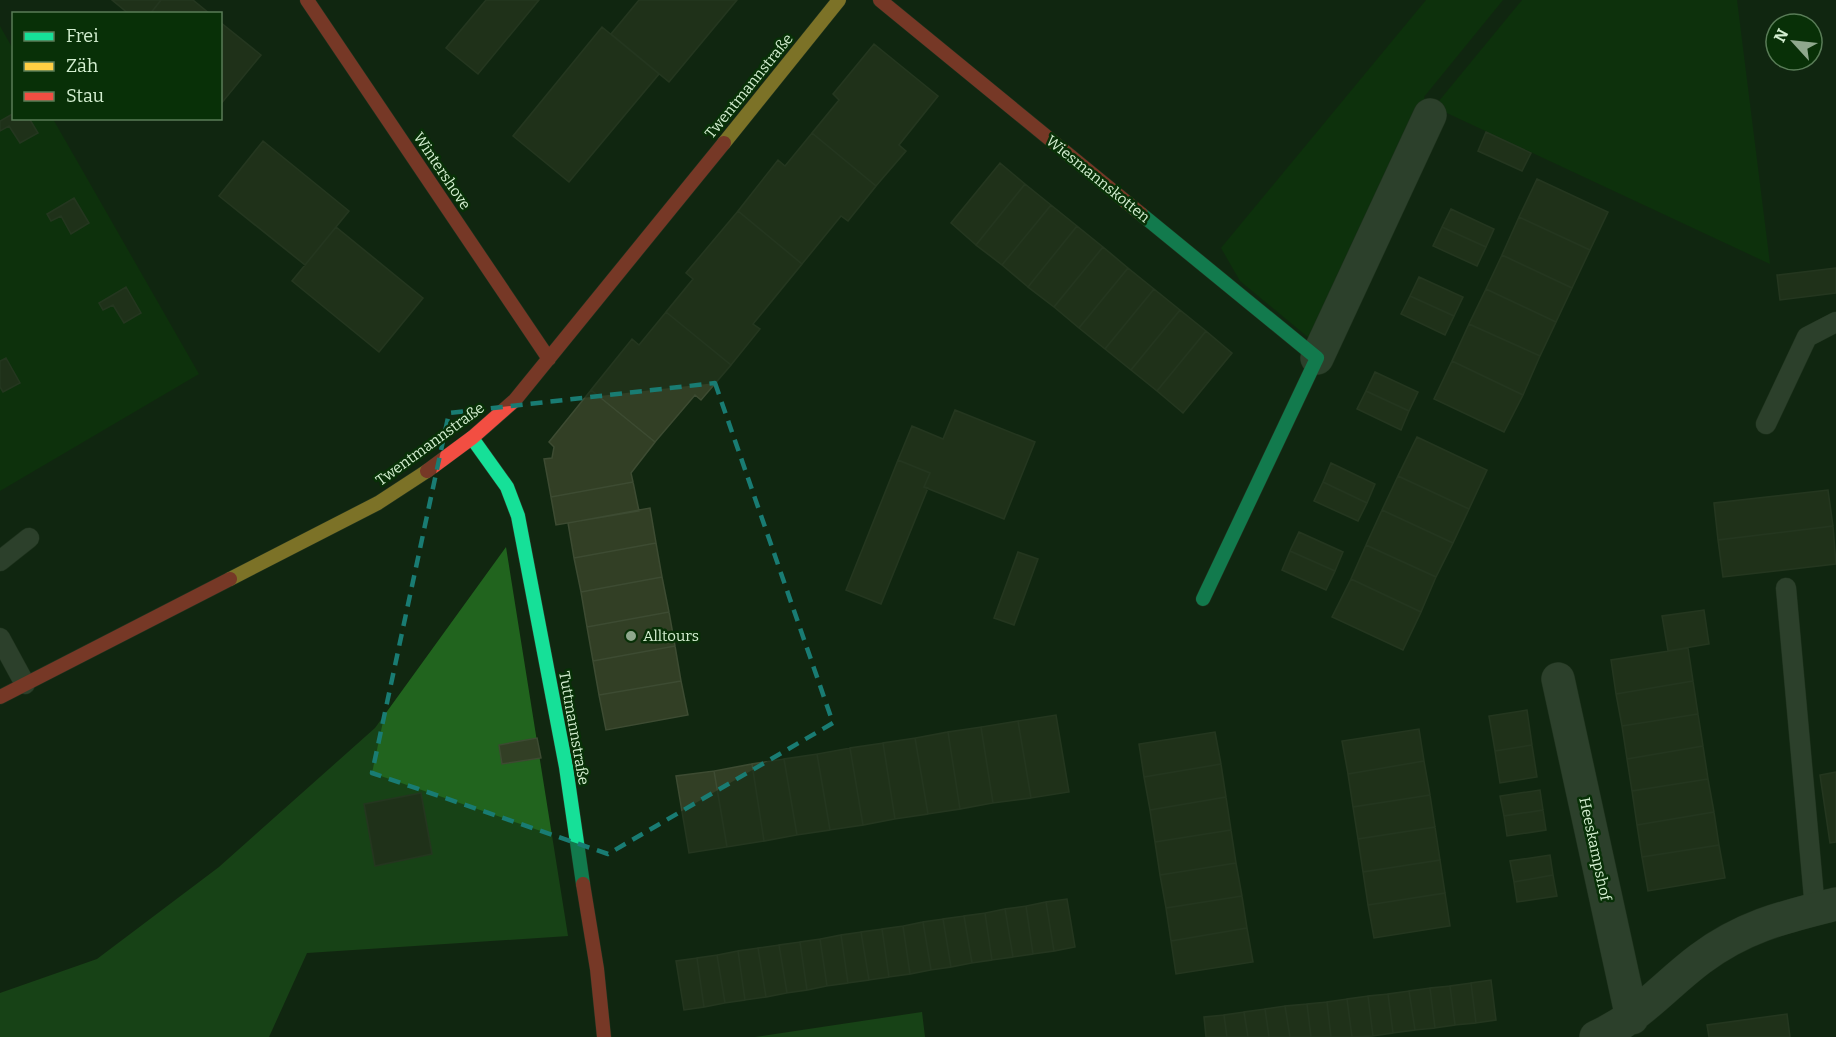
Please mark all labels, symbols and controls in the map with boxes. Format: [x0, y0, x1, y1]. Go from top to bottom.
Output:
legend [12, 12, 222, 120]
north arrow [1764, 12, 1824, 72]
text: Frei [66, 25, 99, 47]
text: N [1770, 26, 1792, 45]
street label: Twentmannstraße [701, 30, 797, 142]
text: Zäh [66, 55, 98, 77]
text: Stau [66, 85, 104, 107]
street label: Wintershove [410, 129, 474, 213]
street label: Wiesmannskotten [1043, 132, 1154, 227]
street label: Twentmannstraße [372, 399, 488, 489]
place label: Alltours [643, 627, 699, 645]
marker: Alltours [624, 629, 638, 643]
street label: Tuttmannstraße [555, 670, 593, 786]
street label: Heeskampshof [1575, 796, 1615, 904]

